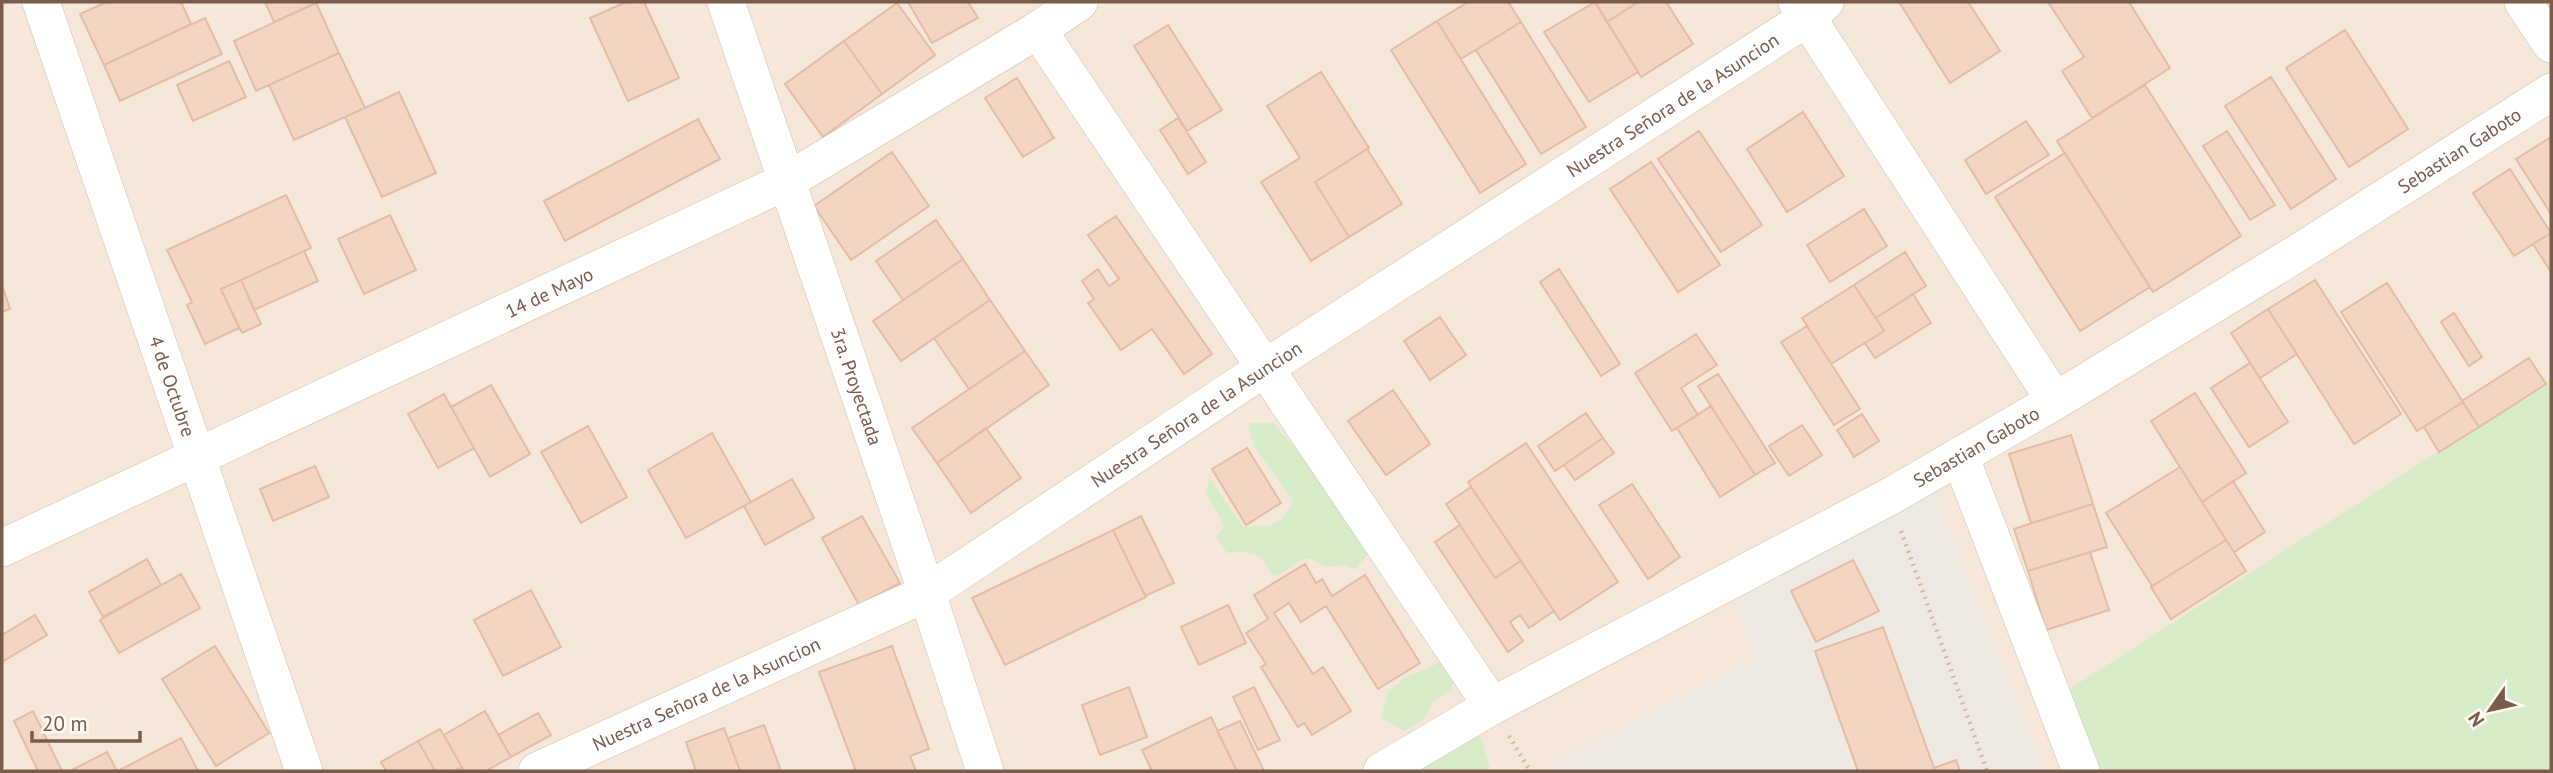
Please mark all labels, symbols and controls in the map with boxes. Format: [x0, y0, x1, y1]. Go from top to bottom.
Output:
street label: Nuestra Señora de la Asuncion [1562, 27, 1783, 182]
street label: Sebastian Gaboto [2393, 102, 2526, 198]
street label: 14 de Mayo [501, 261, 597, 323]
street label: 3ra. Proyectada [826, 324, 888, 448]
street label: 4 de Octubre [144, 333, 201, 440]
street label: Nuestra Señora de la Asuncion [1086, 336, 1306, 493]
street label: Sebastian Gaboto [1909, 401, 2043, 493]
street label: Nuestra Señora de la Asuncion [588, 631, 824, 756]
north arrow [2455, 675, 2525, 745]
scale bar [32, 700, 140, 744]
text: N [2462, 708, 2489, 731]
text: 20 m [42, 710, 88, 737]

